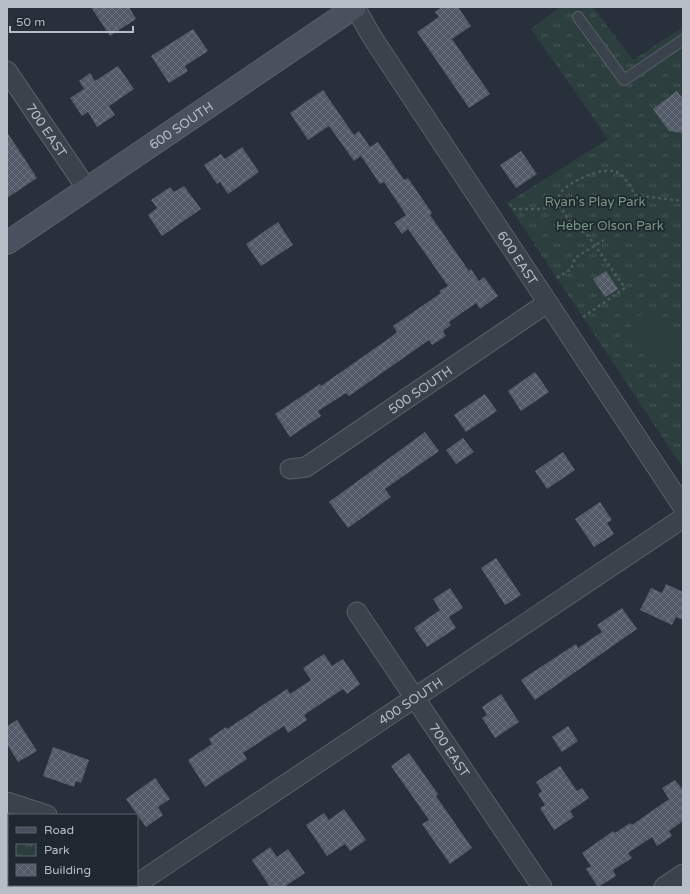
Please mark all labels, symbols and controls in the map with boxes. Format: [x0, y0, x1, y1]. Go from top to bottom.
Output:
scale bar [10, 8, 133, 34]
text: 50 m [16, 15, 45, 29]
street label: 600 SOUTH [146, 99, 217, 153]
street label: 700 EAST [22, 100, 70, 160]
park label: Ryan's Play Park [544, 194, 646, 210]
park label: Heber Olson Park [556, 218, 664, 234]
street label: 600 EAST [494, 228, 541, 288]
street label: 500 SOUTH [385, 363, 456, 418]
street label: 400 SOUTH [376, 674, 446, 729]
street label: 700 EAST [425, 720, 473, 780]
legend [8, 814, 138, 886]
text: Road [44, 823, 74, 837]
text: Park [44, 843, 70, 857]
text: Building [44, 863, 91, 877]

